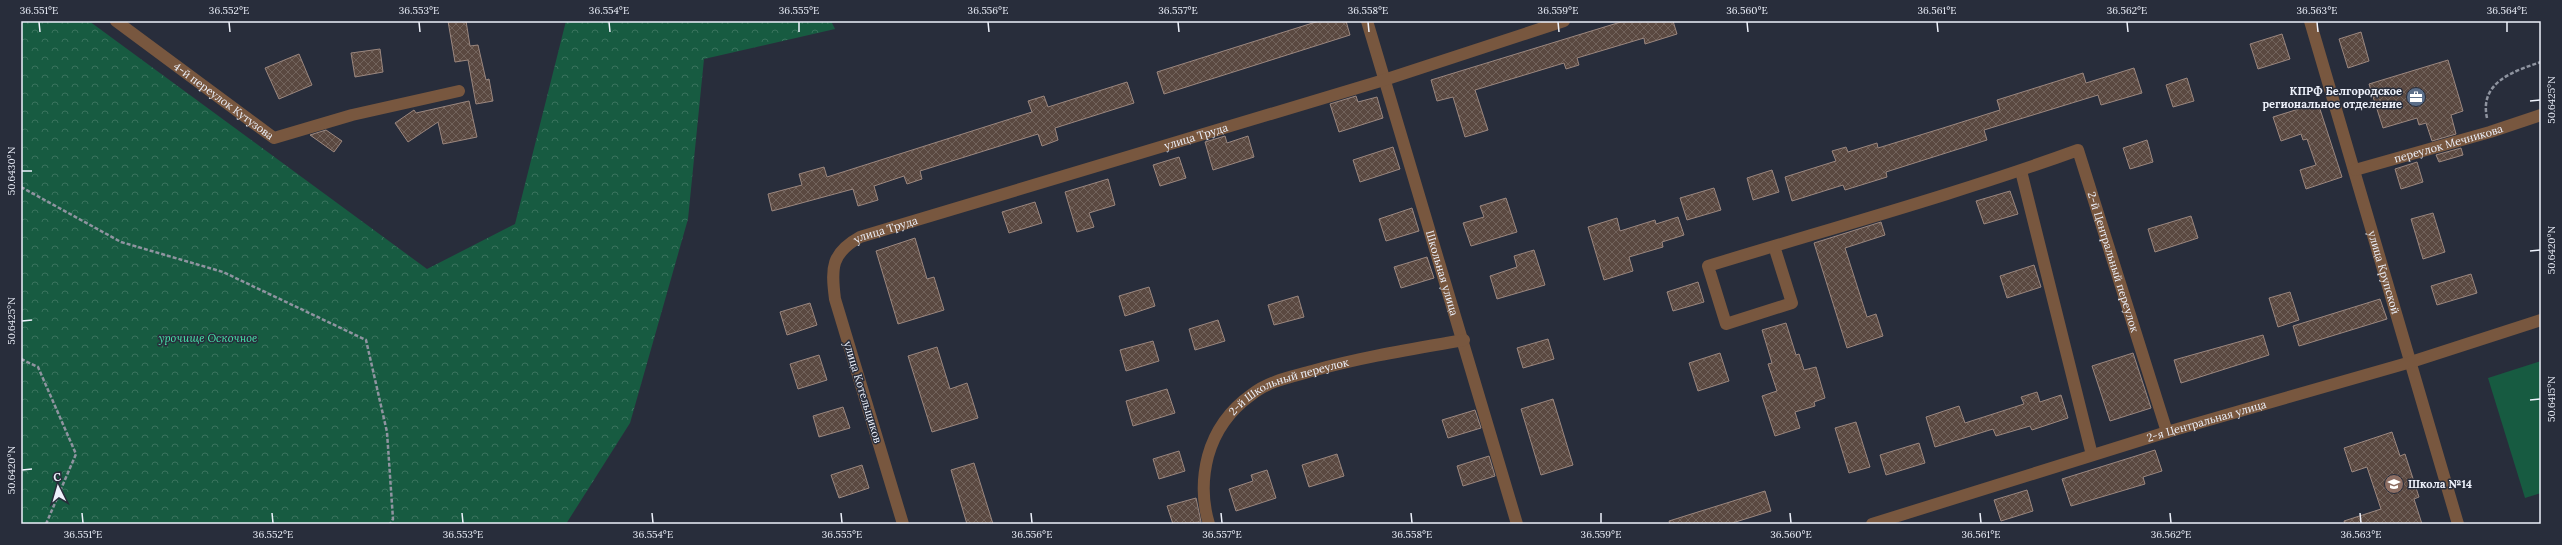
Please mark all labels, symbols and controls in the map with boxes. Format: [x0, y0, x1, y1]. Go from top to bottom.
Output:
text: 36.551°E [20, 4, 58, 17]
text: 36.552°E [209, 4, 249, 17]
text: 36.553°E [399, 4, 439, 17]
text: 36.554°E [589, 4, 629, 17]
text: 36.555°E [779, 4, 819, 17]
text: 36.556°E [968, 4, 1008, 17]
text: 36.557°E [1158, 4, 1198, 17]
text: 36.558°E [1348, 4, 1388, 17]
text: 36.559°E [1538, 4, 1578, 17]
text: 36.560°E [1726, 4, 1768, 17]
text: 36.561°E [1918, 4, 1956, 17]
text: 36.562°E [2107, 4, 2147, 17]
text: 36.563°E [2297, 4, 2337, 17]
text: 36.564°E [2487, 4, 2527, 17]
street label: 4-й переулок Кутузова [171, 59, 277, 143]
text: 50.6425°N [2545, 76, 2558, 124]
place label: КПРФ Белгородское региональное отделение [2262, 84, 2402, 111]
office icon: КПРФ Белгородское региональное отделение [2405, 86, 2427, 108]
street label: улица Труда [1162, 120, 1230, 153]
street label: переулок Мечникова [2392, 121, 2505, 166]
text: 50.6430°N [5, 146, 18, 195]
street label: 2-й Центральный переулок [2085, 190, 2142, 334]
street label: улица Труда [851, 213, 920, 246]
text: 50.6420°N [2545, 225, 2558, 274]
street label: Школьная улица [1423, 229, 1462, 318]
street label: улица Крупской [2365, 229, 2403, 316]
text: 50.6425°N [5, 297, 18, 345]
park label: урочище Оскочное [158, 331, 257, 345]
street label: улица Котельщиков [841, 339, 885, 445]
street label: 2-й Школьный переулок [1226, 355, 1350, 418]
text: 50.6415°N [2545, 376, 2558, 422]
street label: 2-я Центральная улица [2145, 397, 2268, 445]
text: 50.6420°N [5, 445, 18, 494]
north arrow [38, 467, 78, 507]
text: С [53, 470, 62, 484]
school or university icon: Школа №14 [2383, 473, 2405, 495]
place label: Школа №14 [2408, 477, 2472, 491]
text: 36.551°E [64, 528, 102, 541]
text: 36.552°E [253, 528, 293, 541]
text: 36.553°E [443, 528, 483, 541]
text: 36.554°E [633, 528, 673, 541]
text: 36.555°E [822, 528, 862, 541]
text: 36.556°E [1012, 528, 1052, 541]
text: 36.557°E [1202, 528, 1242, 541]
text: 36.558°E [1392, 528, 1432, 541]
text: 36.559°E [1581, 528, 1621, 541]
text: 36.560°E [1770, 528, 1812, 541]
text: 36.561°E [1962, 528, 2000, 541]
text: 36.562°E [2151, 528, 2191, 541]
text: 36.563°E [2341, 528, 2381, 541]

